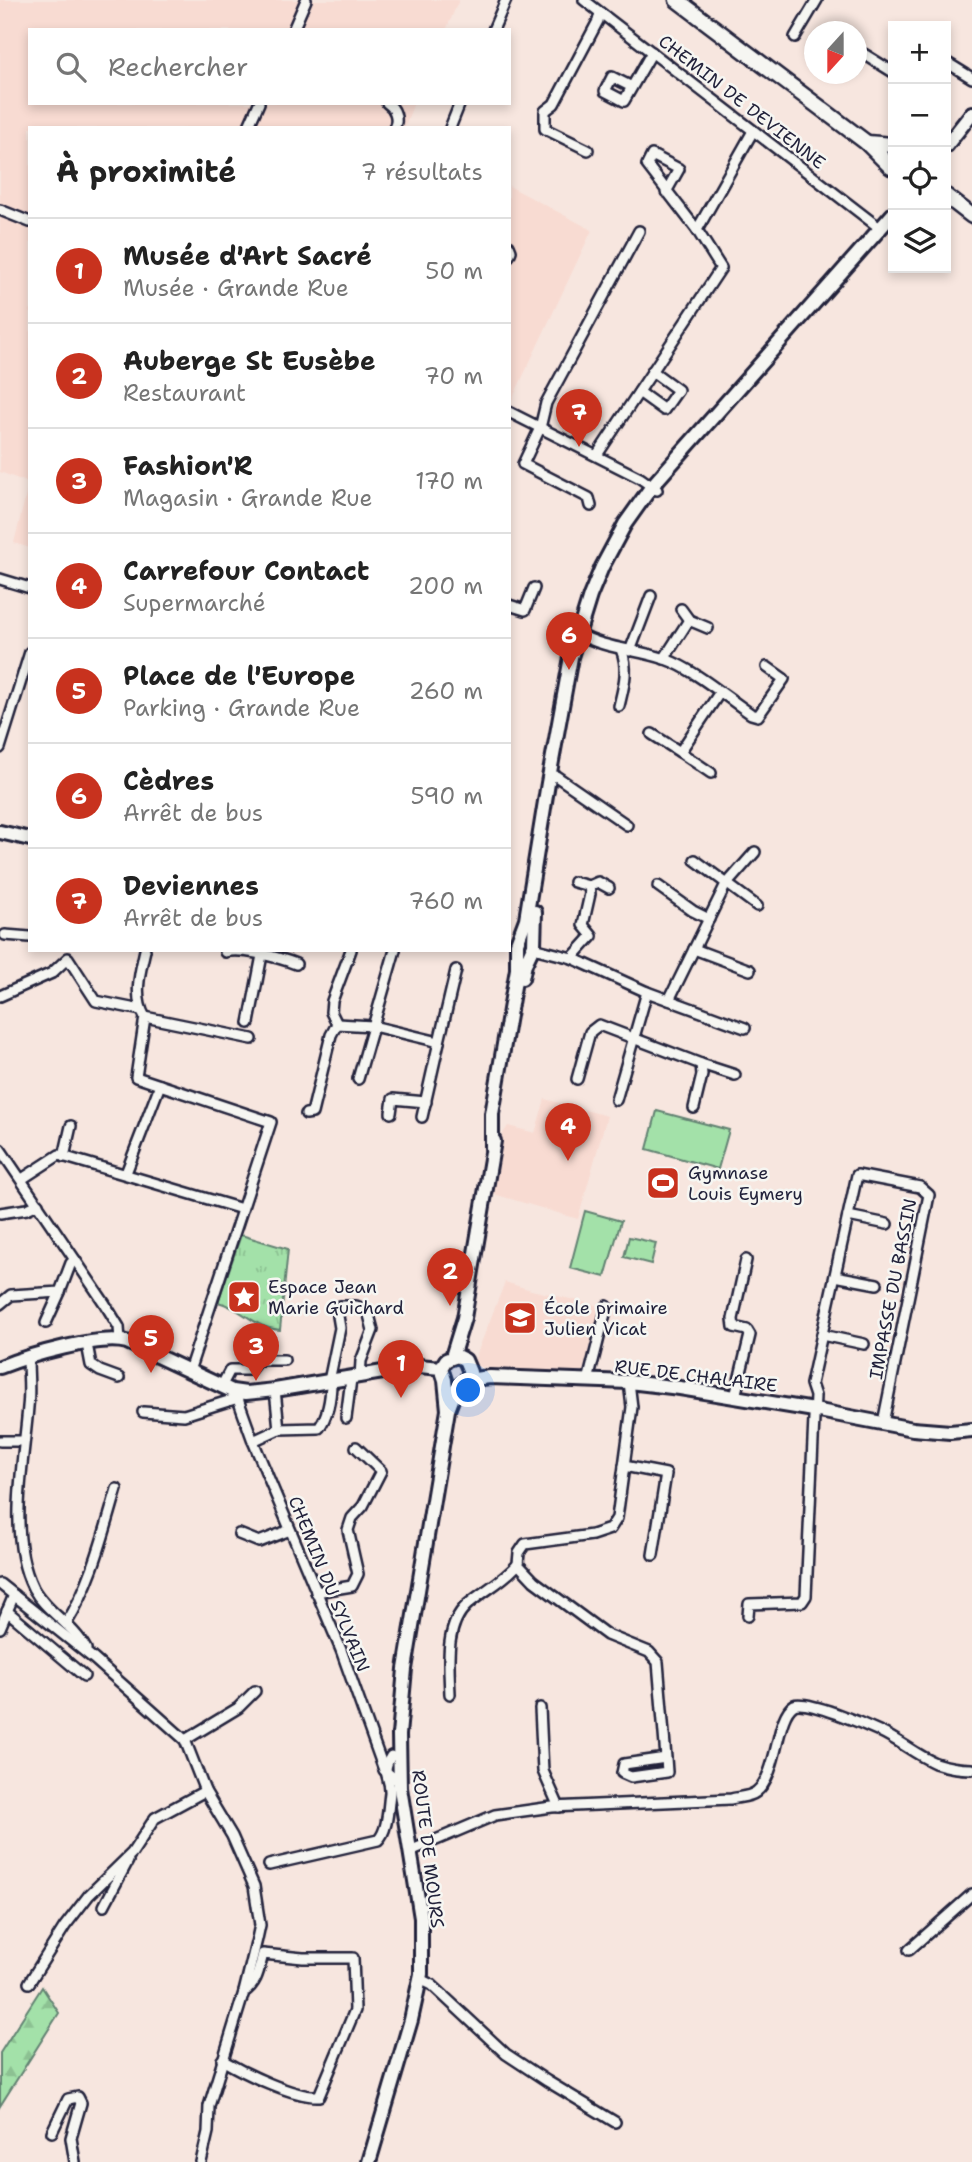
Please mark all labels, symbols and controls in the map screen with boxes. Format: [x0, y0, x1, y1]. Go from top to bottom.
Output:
north arrow [804, 21, 867, 84]
map controls [888, 21, 951, 273]
button: + [888, 21, 951, 84]
search box [28, 28, 511, 105]
street label: CHEMIN DE DEVIENNE [654, 29, 830, 175]
icon: search [52, 48, 90, 86]
text: Rechercher [108, 49, 248, 84]
button: − [888, 84, 951, 147]
button: locate [888, 147, 951, 210]
text: À proximité [56, 151, 236, 192]
text: 7 résultats [361, 157, 483, 187]
button: layers [888, 210, 951, 273]
text: Musée d'Art Sacré [123, 238, 372, 273]
text: 1 [74, 256, 84, 286]
text: 50 m [425, 256, 483, 286]
text: Musée · Grande Rue [123, 273, 349, 303]
text: Auberge St Eusèbe [123, 343, 376, 378]
text: 2 [71, 361, 87, 391]
text: 70 m [424, 361, 483, 391]
text: Restaurant [123, 378, 246, 408]
pin: 7 [556, 389, 602, 447]
text: Fashion'R [123, 448, 253, 483]
text: 3 [71, 466, 87, 496]
text: 170 m [415, 466, 483, 496]
text: Magasin · Grande Rue [123, 483, 372, 513]
text: Carrefour Contact [123, 553, 369, 588]
text: 4 [71, 571, 87, 601]
text: 200 m [408, 571, 483, 601]
text: Supermarché [123, 588, 266, 618]
pin: 6 [546, 612, 592, 670]
text: Place de l'Europe [123, 658, 355, 693]
text: 5 [72, 676, 86, 706]
text: 260 m [409, 676, 483, 706]
text: Parking · Grande Rue [123, 693, 360, 723]
text: Cèdres [123, 763, 214, 798]
text: 6 [71, 781, 87, 811]
text: 590 m [410, 781, 483, 811]
text: Arrêt de bus [123, 798, 263, 828]
text: Deviennes [123, 868, 259, 903]
text: 7 [71, 886, 87, 916]
text: 760 m [409, 886, 483, 916]
text: Arrêt de bus [123, 903, 263, 933]
pin: 4 [545, 1103, 591, 1161]
place label: Gymnase Louis Eymery [688, 1161, 803, 1206]
sports icon: Gymnase Louis Eymery [644, 1164, 682, 1202]
street label: IMPASSE DU BASSIN [864, 1197, 922, 1381]
pin: 2 [427, 1248, 473, 1306]
place label: Espace Jean Marie Guichard [268, 1275, 404, 1320]
place icon: Espace Jean Marie Guichard [225, 1278, 263, 1316]
place label: École primaire Julien Vicat [544, 1296, 668, 1341]
school or university icon: École primaire Julien Vicat [501, 1299, 539, 1337]
pin: 5 [128, 1315, 174, 1373]
pin: 3 [233, 1323, 279, 1381]
pin: 1 [378, 1340, 424, 1398]
street label: RUE DE CHALAIRE [613, 1354, 779, 1398]
your location [451, 1373, 485, 1407]
street label: CHEMIN DU SYLVAIN [283, 1492, 375, 1676]
street label: ROUTE DE MOURS [406, 1769, 450, 1929]

